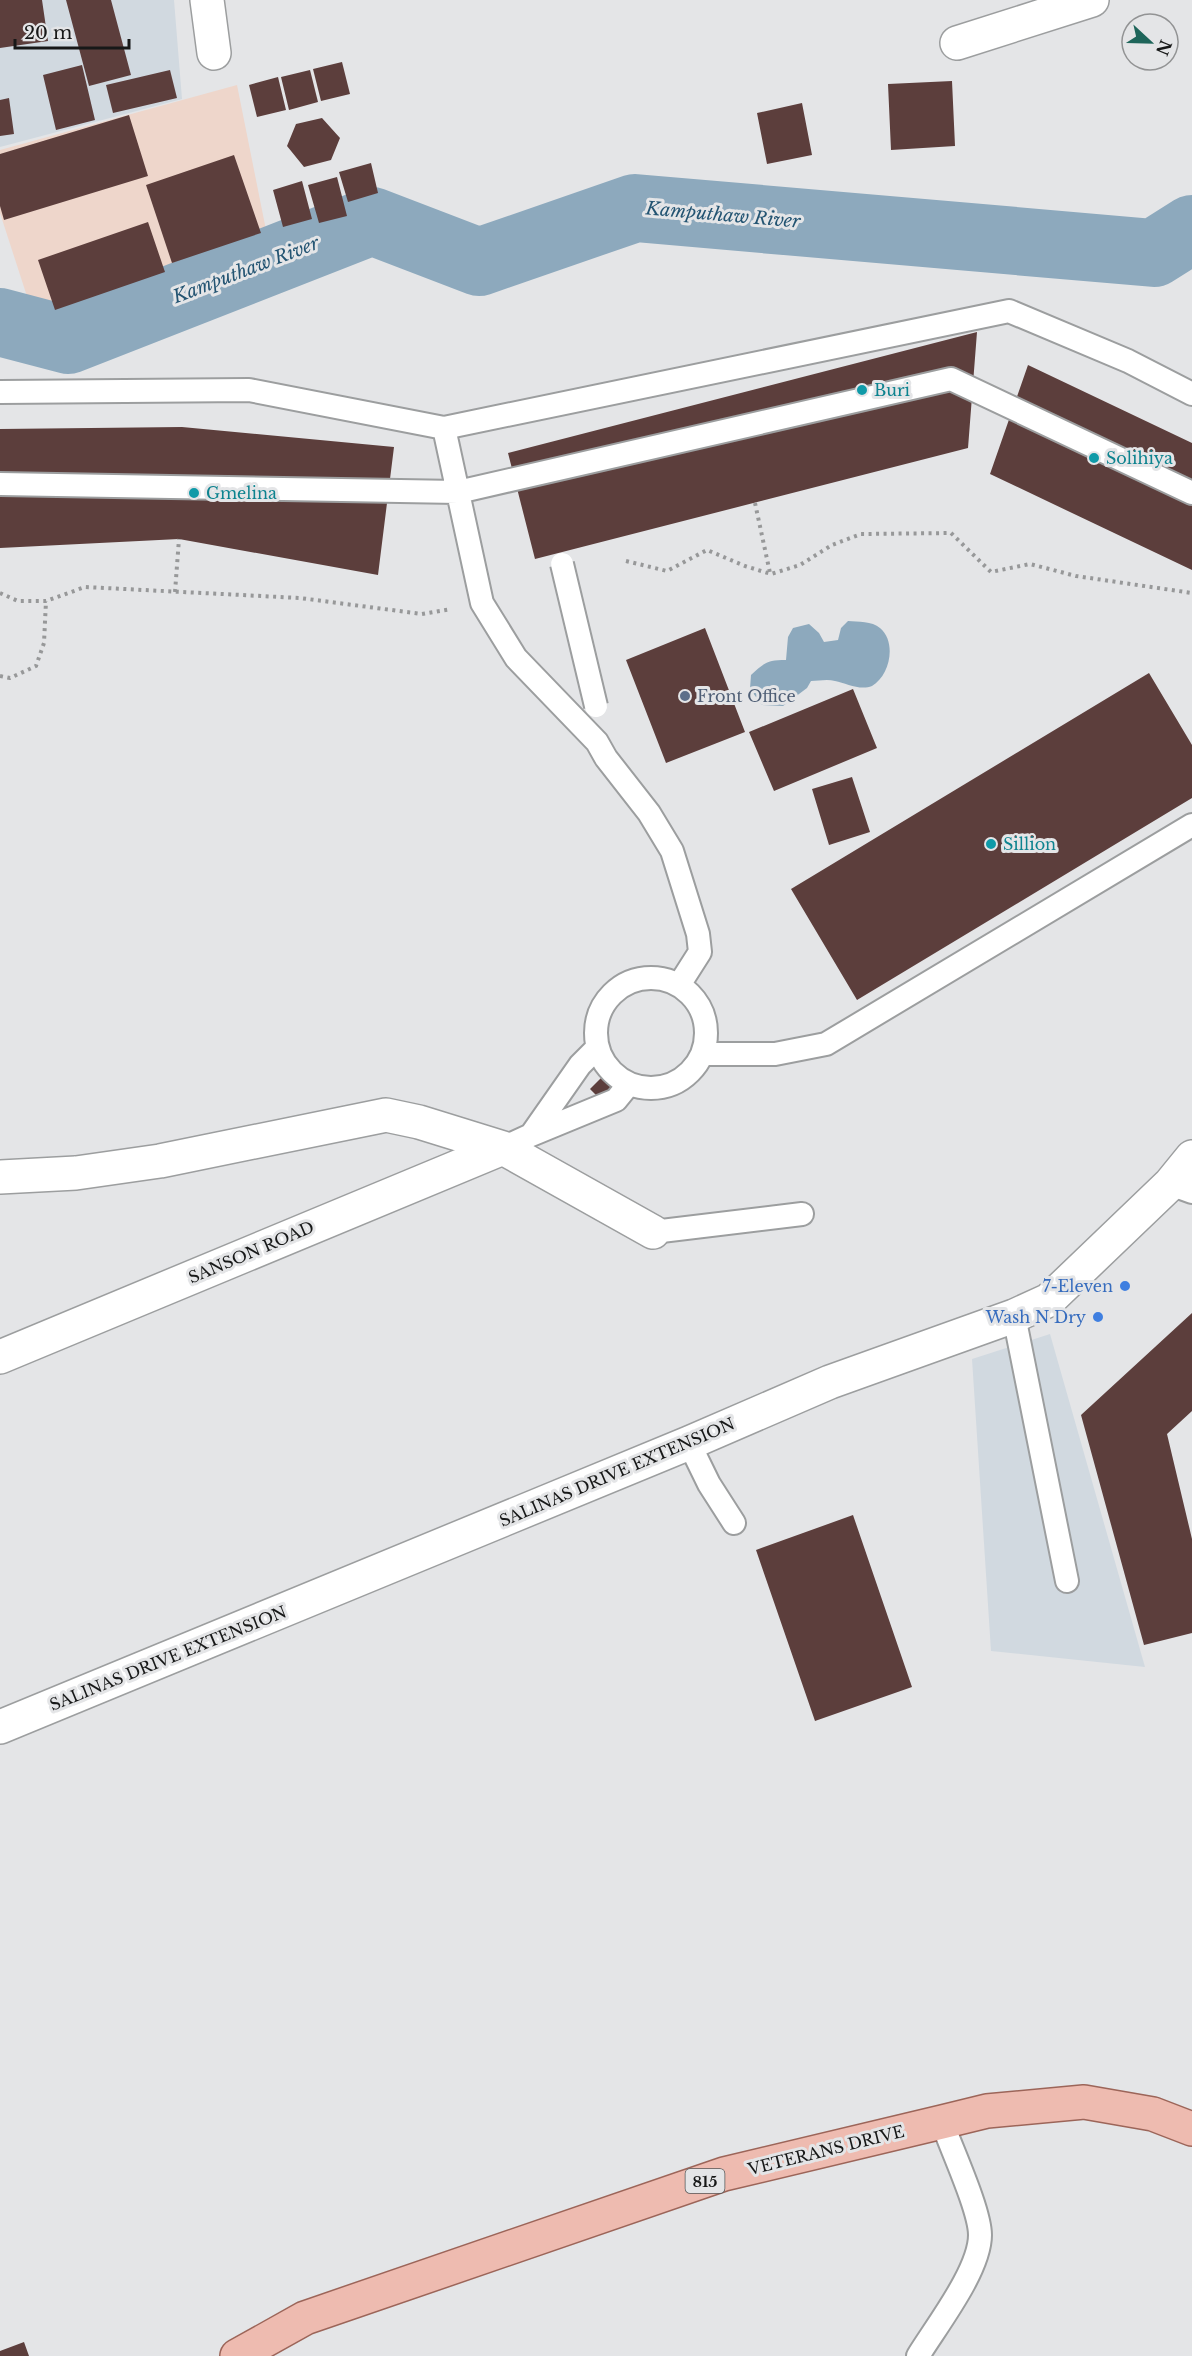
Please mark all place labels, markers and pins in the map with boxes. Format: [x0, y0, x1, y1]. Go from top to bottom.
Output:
place label: Buri [874, 380, 911, 400]
marker: Buri [855, 383, 869, 397]
place label: Solihiya [1106, 448, 1173, 468]
marker: Solihiya [1087, 451, 1101, 465]
place label: Gmelina [206, 483, 277, 503]
marker: Gmelina [187, 486, 201, 500]
place label: Front Office [697, 686, 796, 706]
marker: Front Office [678, 689, 692, 703]
place label: Sillion [1003, 834, 1056, 854]
marker: Sillion [984, 837, 998, 851]
place label: 7-Eleven [1043, 1276, 1113, 1296]
marker: 7-Eleven [1118, 1279, 1132, 1293]
place label: Wash N Dry [985, 1307, 1087, 1327]
marker: Wash N Dry [1091, 1310, 1105, 1324]

